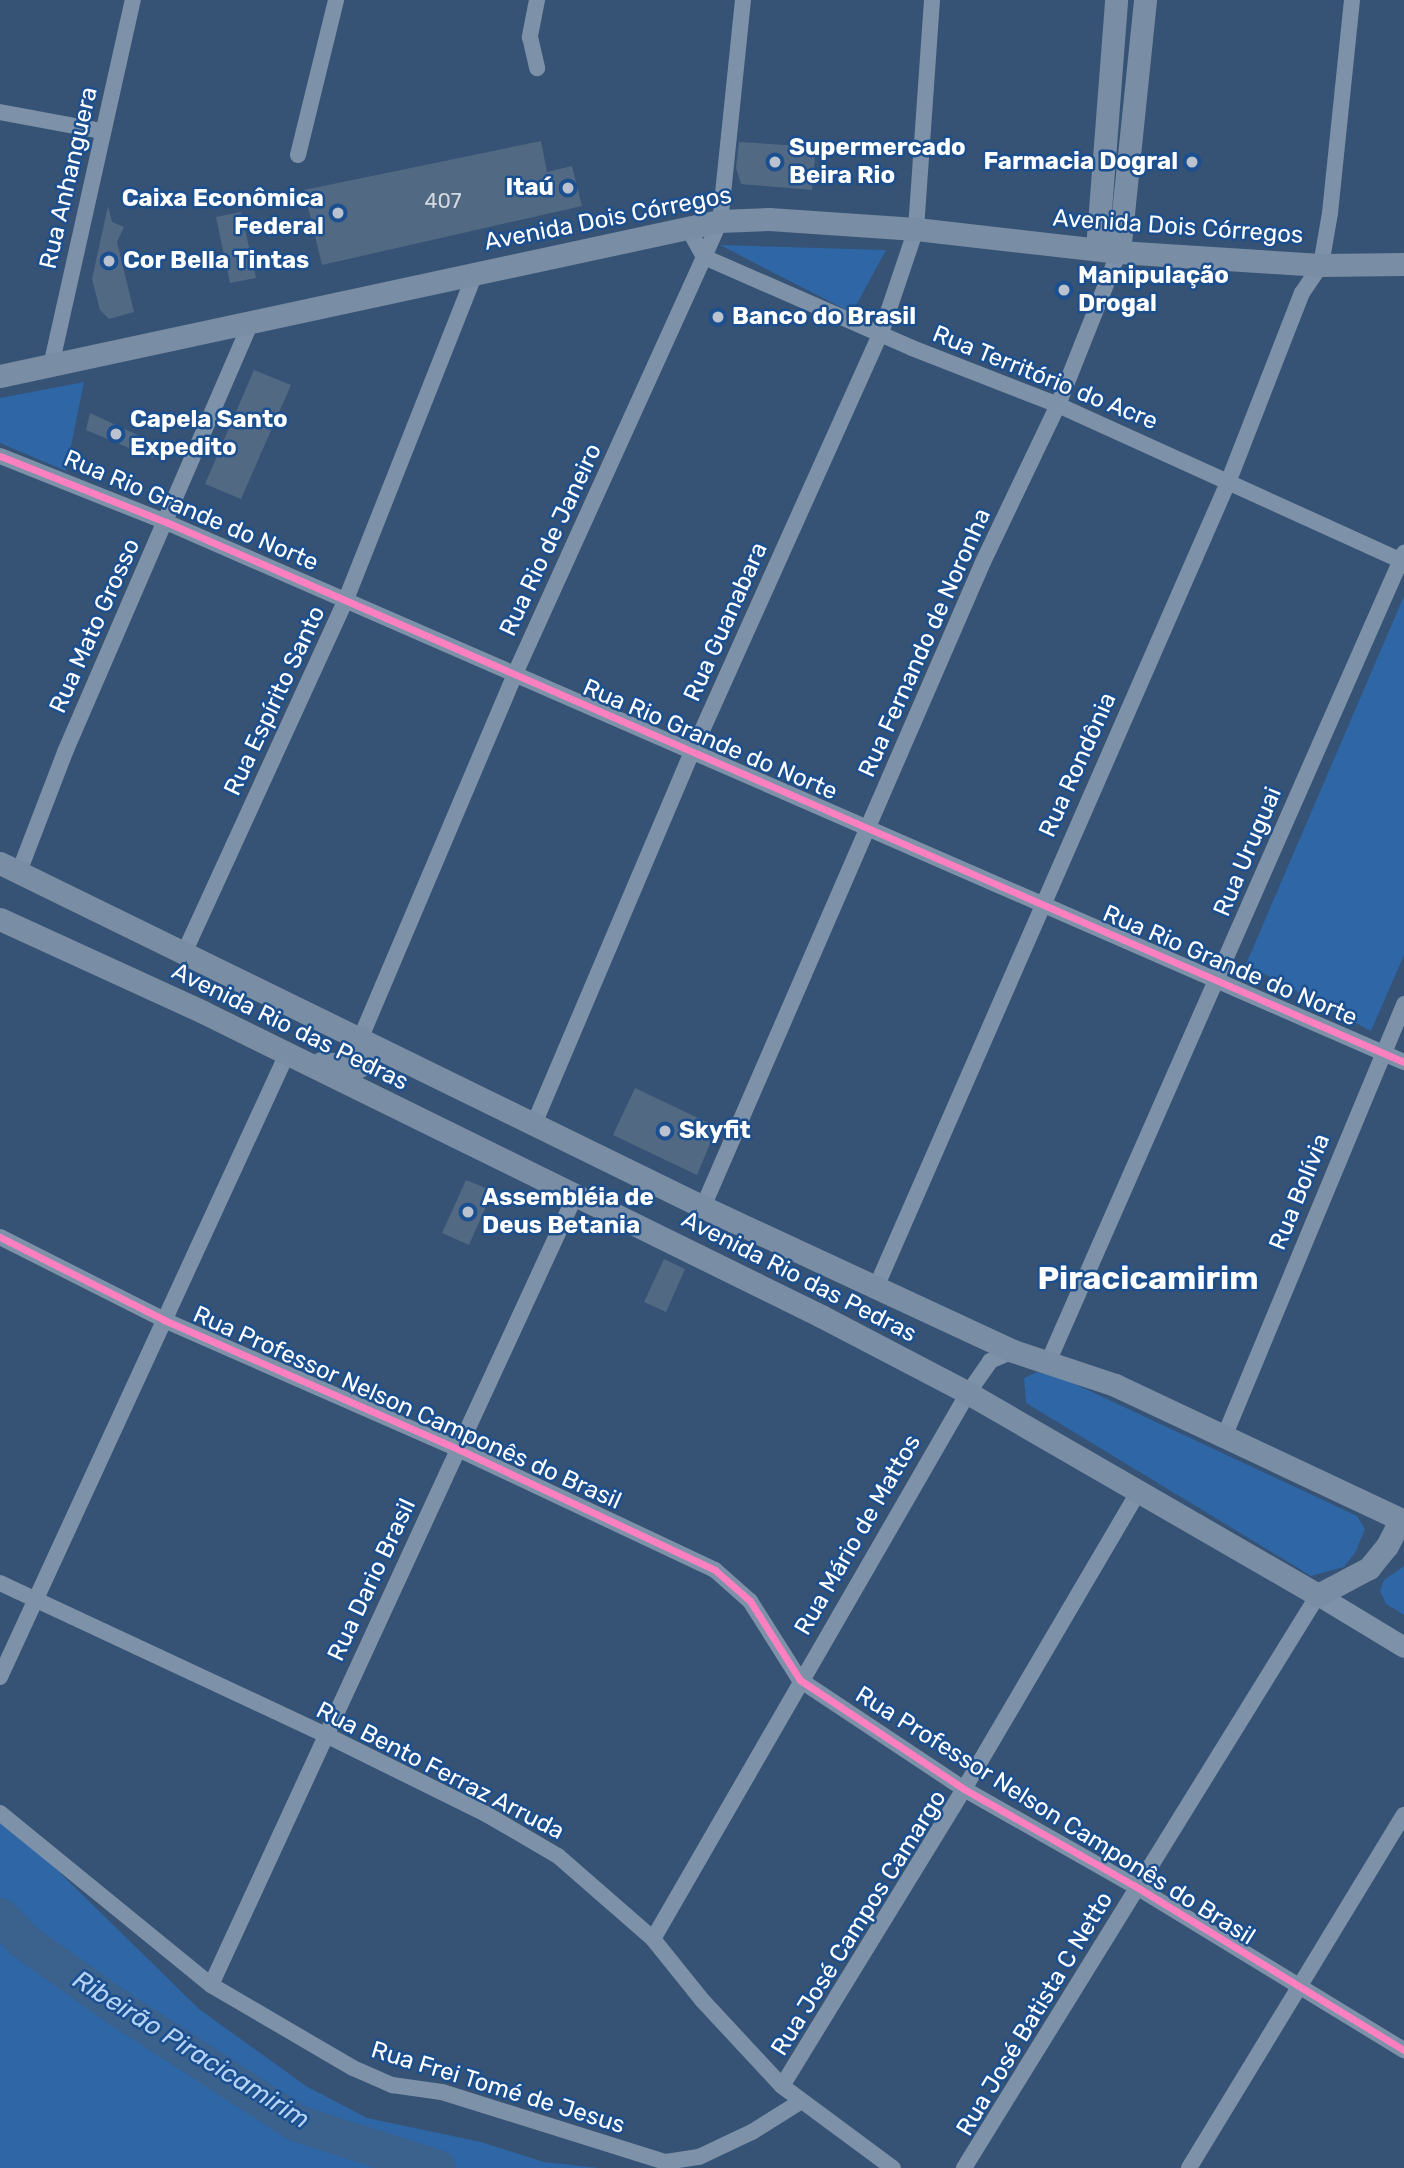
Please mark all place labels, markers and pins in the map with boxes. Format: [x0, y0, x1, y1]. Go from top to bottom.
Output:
place label: Supermercado Beira Rio [789, 134, 966, 190]
place label: Farmacia Dogral [983, 148, 1178, 176]
marker: Supermercado Beira Rio [767, 154, 783, 170]
marker: Farmacia Dogral [1184, 154, 1200, 170]
place label: Itaú [505, 174, 554, 202]
marker: Itaú [560, 180, 576, 196]
place label: Caixa Econômica Federal [122, 185, 324, 241]
marker: Caixa Econômica Federal [330, 205, 346, 221]
place label: Cor Bella Tintas [123, 247, 310, 275]
marker: Cor Bella Tintas [101, 253, 117, 269]
place label: Manipulação Drogal [1078, 262, 1229, 318]
marker: Manipulação Drogal [1056, 282, 1072, 298]
place label: Banco do Brasil [732, 303, 916, 331]
marker: Banco do Brasil [710, 309, 726, 325]
place label: Capela Santo Expedito [130, 406, 288, 462]
marker: Capela Santo Expedito [108, 426, 124, 442]
place label: Skyfit [679, 1117, 751, 1145]
marker: Skyfit [657, 1123, 673, 1139]
place label: Assembléia de Deus Betania [482, 1184, 654, 1240]
marker: Assembléia de Deus Betania [460, 1204, 476, 1220]

